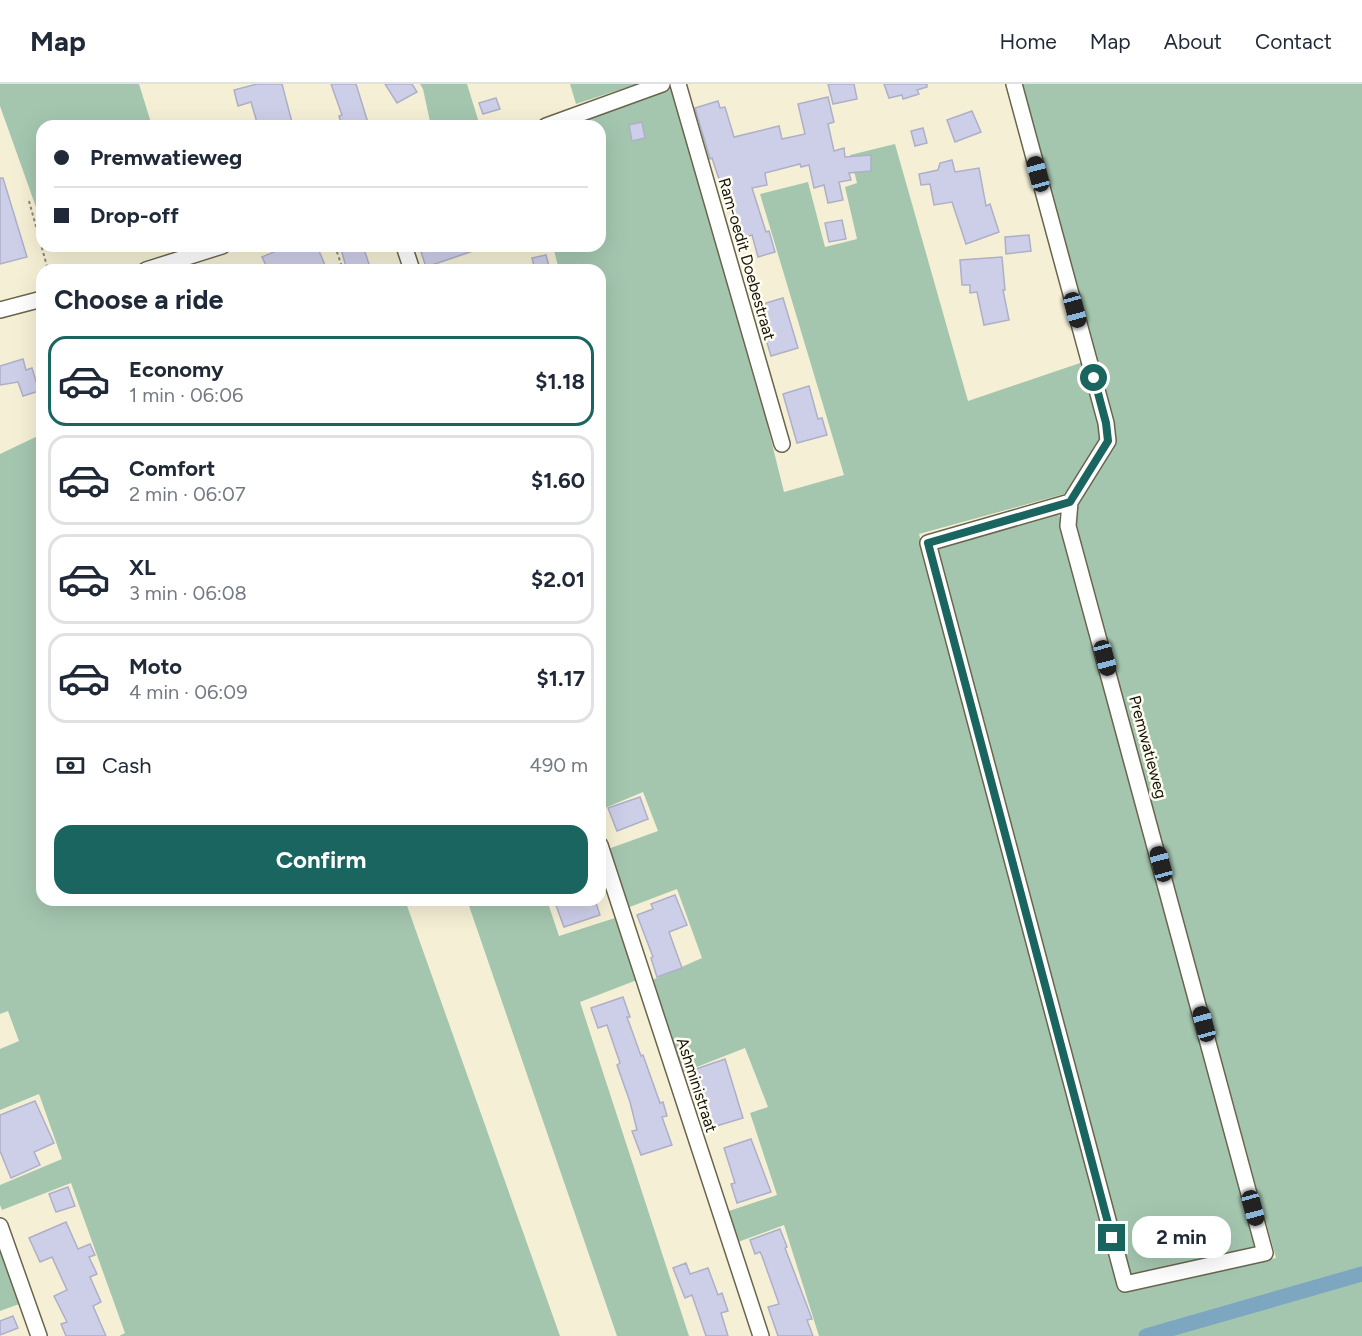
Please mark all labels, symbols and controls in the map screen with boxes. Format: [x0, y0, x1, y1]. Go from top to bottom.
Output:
text: Map [30, 24, 86, 58]
text: Home [1000, 29, 1057, 54]
text: Map [1090, 29, 1131, 54]
text: About [1164, 29, 1222, 54]
text: Contact [1255, 29, 1332, 54]
text: Premwatieweg [90, 144, 242, 171]
car [1025, 154, 1051, 194]
street label: Ram-oedit Doebestraat [715, 176, 779, 342]
text: Drop-off [90, 202, 179, 229]
text: Choose a ride [54, 283, 223, 316]
car [1062, 290, 1088, 330]
icon: car [57, 354, 111, 408]
text: Economy [129, 356, 224, 383]
route start [1080, 364, 1107, 391]
text: $1.18 [535, 368, 585, 395]
text: 1 min · 06:06 [129, 383, 243, 407]
icon: car [57, 453, 111, 507]
text: Comfort [129, 455, 215, 482]
text: $1.60 [531, 467, 585, 494]
text: 2 min · 06:07 [129, 482, 246, 506]
icon: car [57, 552, 111, 606]
text: XL [129, 554, 156, 581]
text: $2.01 [531, 566, 585, 593]
text: 3 min · 06:08 [129, 581, 247, 605]
car [1092, 638, 1118, 678]
icon: car [57, 651, 111, 705]
text: Moto [129, 653, 182, 680]
text: $1.17 [537, 665, 585, 692]
text: 4 min · 06:09 [129, 680, 247, 704]
street label: Premwatieweg [1125, 693, 1171, 801]
icon: cash [54, 749, 87, 782]
text: Cash [102, 752, 152, 779]
text: 490 m [529, 753, 588, 777]
button: Confirm [54, 825, 588, 894]
car [1148, 844, 1174, 884]
car [1191, 1004, 1217, 1044]
street label: Ashministraat [673, 1035, 721, 1135]
car [1240, 1188, 1266, 1228]
callout: 2 min [1133, 1217, 1232, 1259]
route end [1098, 1224, 1125, 1251]
text: 2 min [1156, 1225, 1207, 1249]

